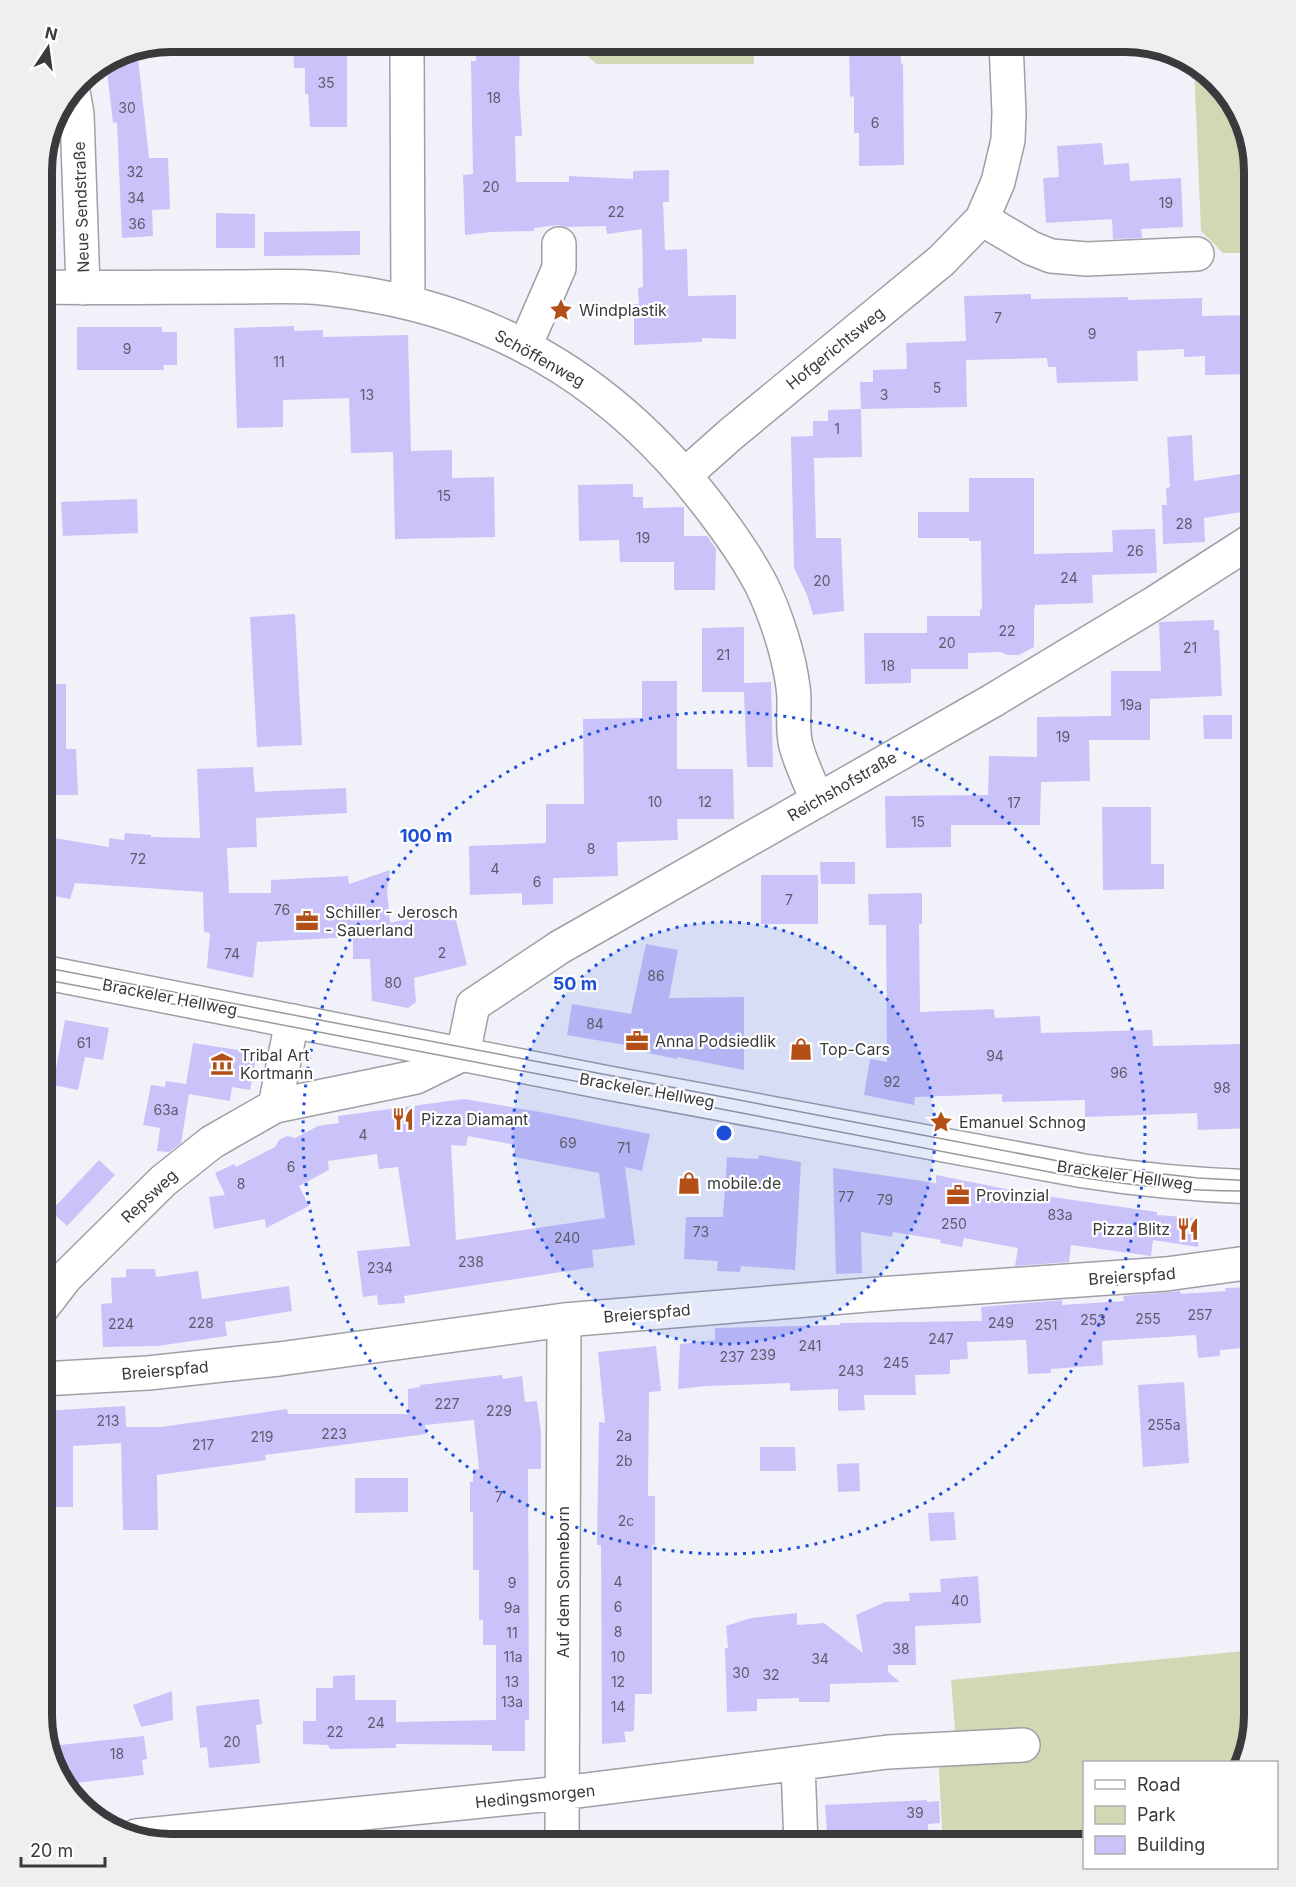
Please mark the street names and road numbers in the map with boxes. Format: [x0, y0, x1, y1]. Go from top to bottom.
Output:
street label: Neue Sendstraße [69, 141, 93, 273]
street label: Hofgerichtsweg [782, 302, 888, 394]
street label: Schöffenweg [491, 325, 589, 391]
street label: Reichshofstraße [784, 747, 900, 825]
street label: Brackeler Hellweg [101, 974, 239, 1020]
street label: Brackeler Hellweg [578, 1068, 716, 1112]
street label: Brackeler Hellweg [1056, 1156, 1194, 1194]
street label: Repsweg [117, 1165, 181, 1227]
street label: Breierspfad [1088, 1263, 1176, 1289]
street label: Breierspfad [603, 1299, 691, 1327]
street label: Breierspfad [121, 1356, 209, 1384]
street label: Auf dem Sonneborn [553, 1506, 573, 1658]
street label: Hedingsmorgen [474, 1780, 596, 1812]

